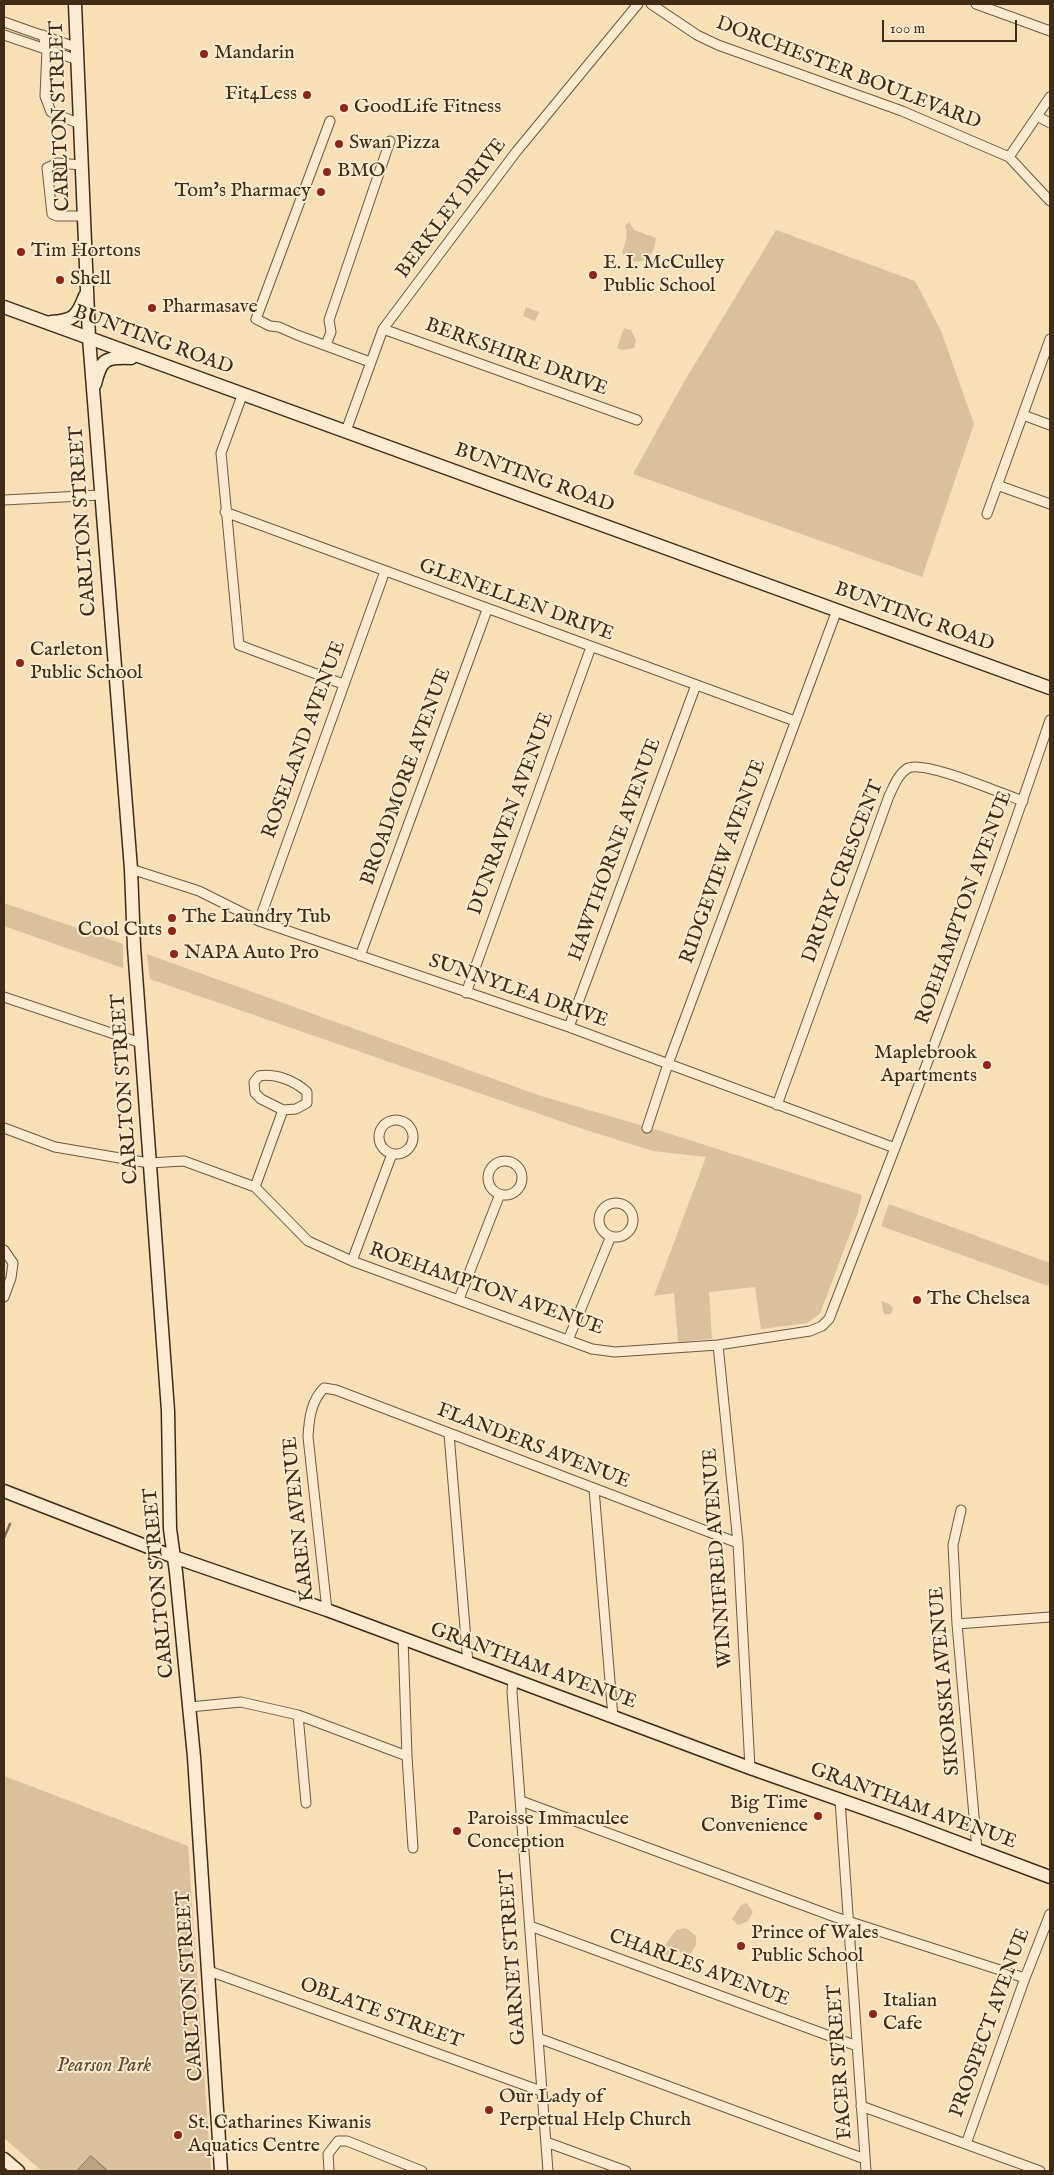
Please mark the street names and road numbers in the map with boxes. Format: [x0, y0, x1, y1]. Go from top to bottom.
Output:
street label: DORCHESTER BOULEVARD [712, 12, 984, 136]
street label: CARLTON STREET [46, 20, 76, 212]
street label: BERKLEY DRIVE [392, 134, 512, 284]
street label: BUNTING ROAD [70, 301, 236, 381]
street label: BERKSHIRE DRIVE [421, 314, 611, 402]
street label: CARLTON STREET [65, 425, 103, 617]
street label: BUNTING ROAD [451, 439, 617, 519]
street label: GLENELLEN DRIVE [415, 555, 617, 647]
street label: BUNTING ROAD [831, 578, 997, 658]
street label: ROSELAND AVENUE [258, 638, 352, 842]
street label: BROADMORE AVENUE [357, 665, 457, 889]
street label: DUNRAVEN AVENUE [464, 709, 560, 919]
street label: HAWTHORNE AVENUE [564, 735, 668, 965]
street label: RIDGEVIEW AVENUE [676, 756, 772, 968]
street label: DRURY CRESCENT [798, 777, 890, 967]
street label: ROEHAMPTON AVENUE [912, 788, 1018, 1028]
street label: SUNNYLEA DRIVE [425, 950, 611, 1034]
street label: CARLTON STREET [107, 993, 145, 1185]
street label: ROEHAMPTON AVENUE [366, 1239, 606, 1341]
street label: FLANDERS AVENUE [433, 1399, 633, 1495]
street label: KAREN AVENUE [279, 1435, 321, 1603]
street label: WINNIFRED AVENUE [699, 1447, 739, 1669]
street label: CARLTON STREET [140, 1487, 180, 1679]
street label: SIKORSKI AVENUE [926, 1585, 966, 1777]
street label: GRANTHAM AVENUE [427, 1618, 639, 1716]
street label: GRANTHAM AVENUE [807, 1758, 1019, 1856]
street label: GARNET STREET [496, 1868, 532, 2046]
street label: CARLTON STREET [172, 1890, 210, 2082]
street label: CHARLES AVENUE [605, 1925, 793, 2013]
street label: PROSPECT AVENUE [946, 1925, 1036, 2121]
street label: OBLATE STREET [296, 1973, 466, 2055]
street label: FACER STREET [824, 1984, 858, 2140]

